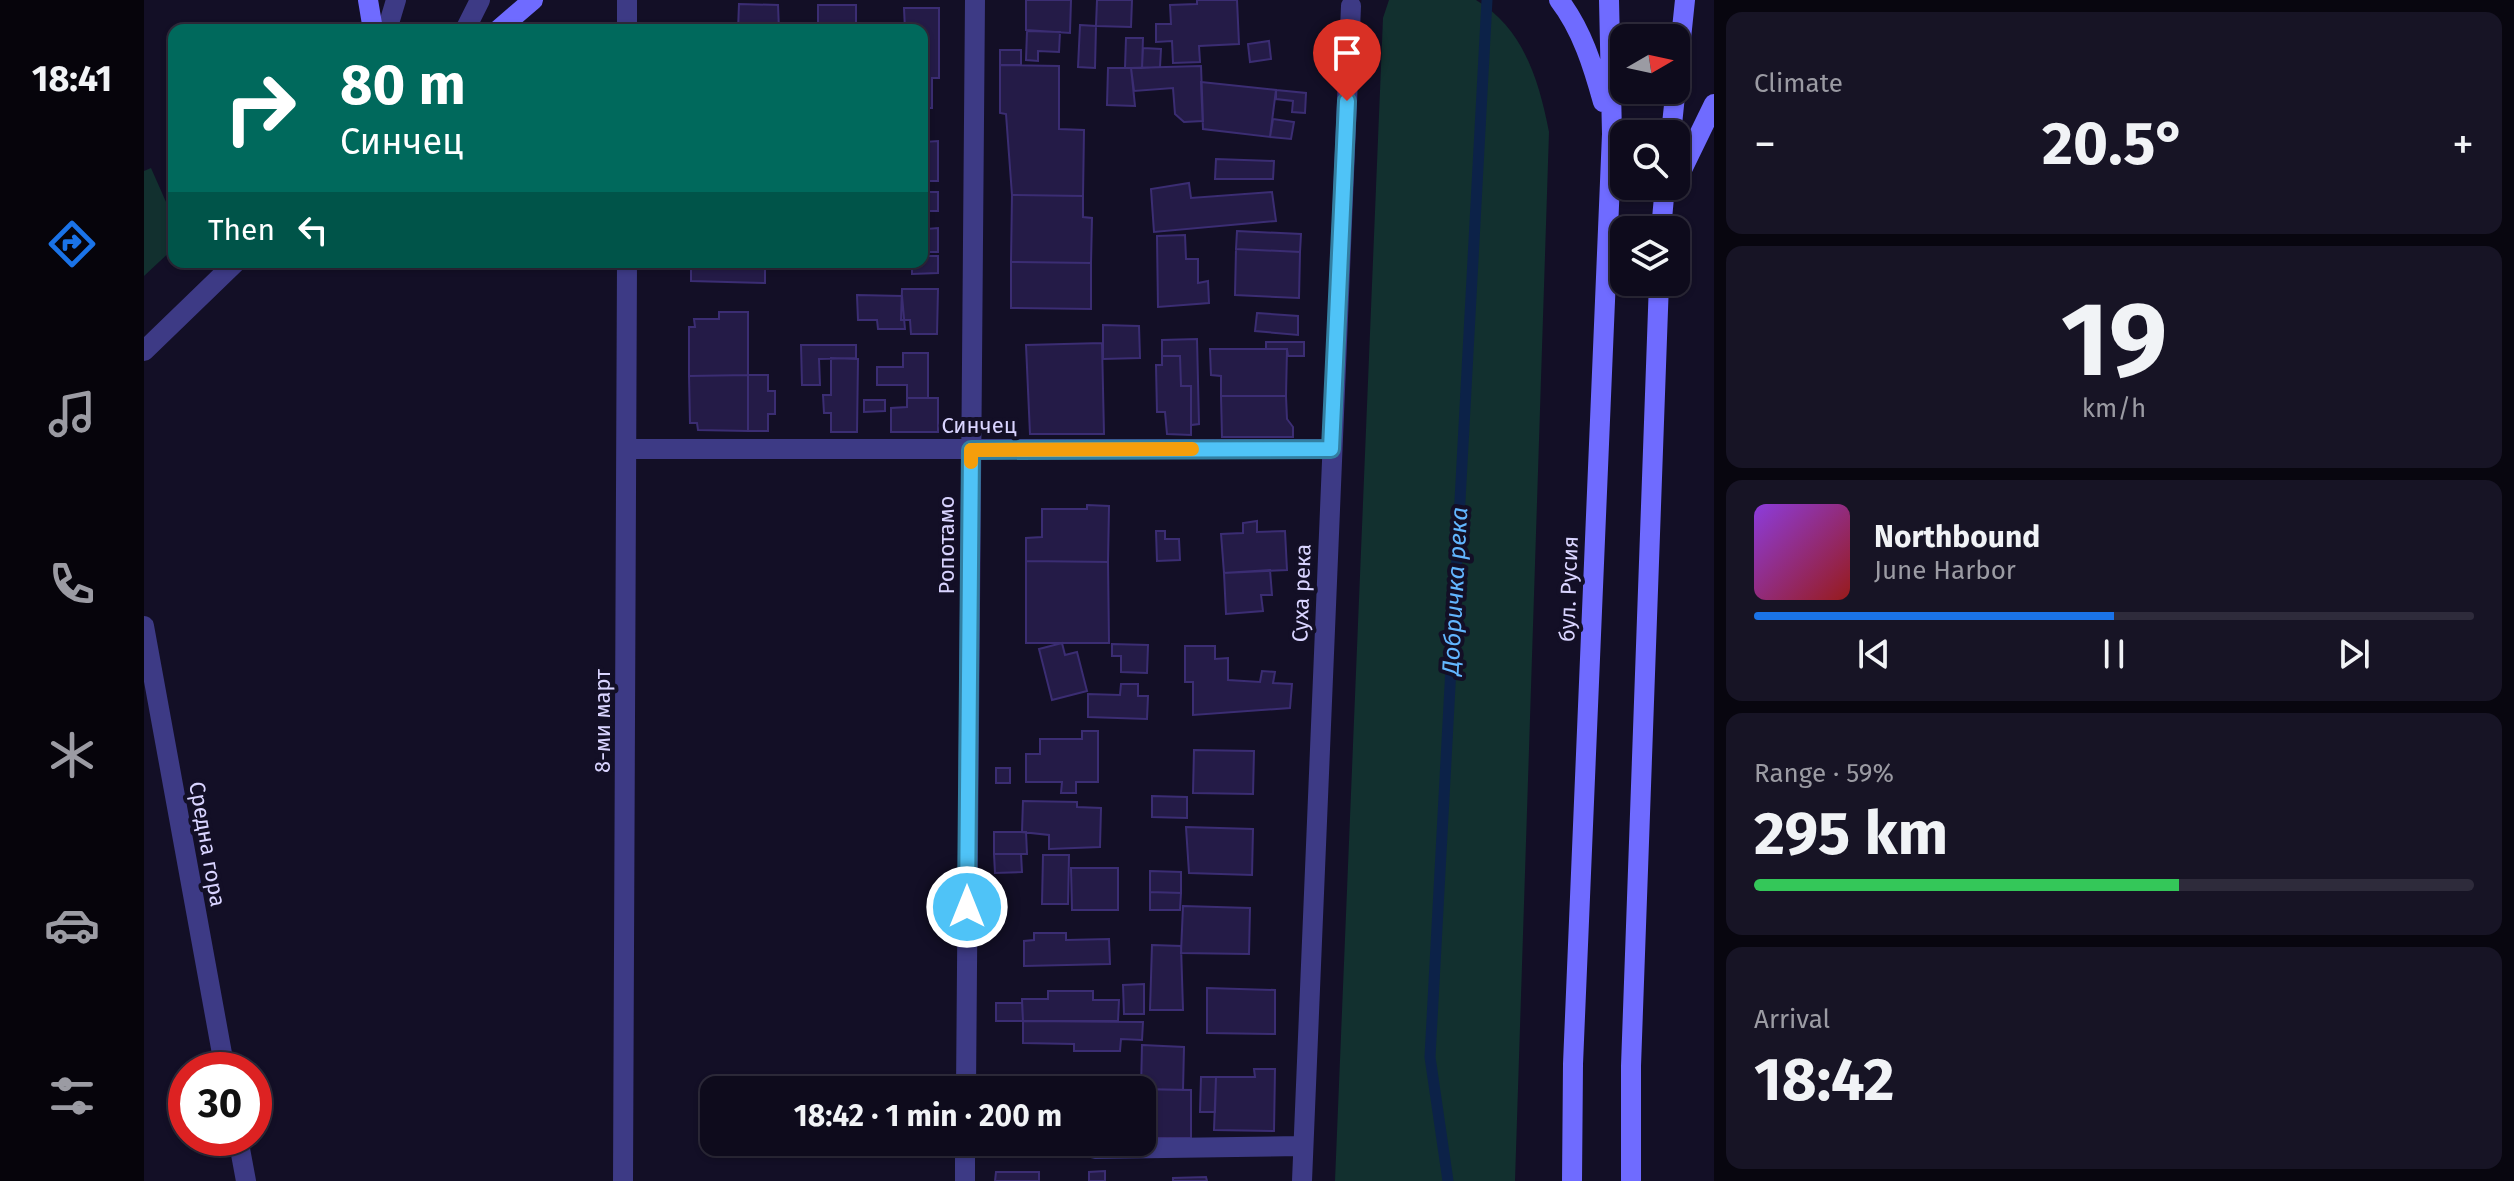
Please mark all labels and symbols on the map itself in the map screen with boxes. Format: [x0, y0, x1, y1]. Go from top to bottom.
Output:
pin [1313, 19, 1381, 101]
north arrow [1610, 24, 1690, 104]
street label: Синчец [941, 412, 1017, 439]
street label: Ропотамо [933, 496, 960, 594]
water label: Добричка река [1437, 506, 1473, 678]
street label: бул. Русия [1553, 535, 1584, 643]
street label: Суха река [1286, 543, 1317, 643]
street label: 8-ми март [589, 669, 616, 773]
street label: Средна гора [183, 779, 232, 909]
position arrow [925, 865, 1009, 949]
speed limit sign: 30 [168, 1052, 272, 1156]

